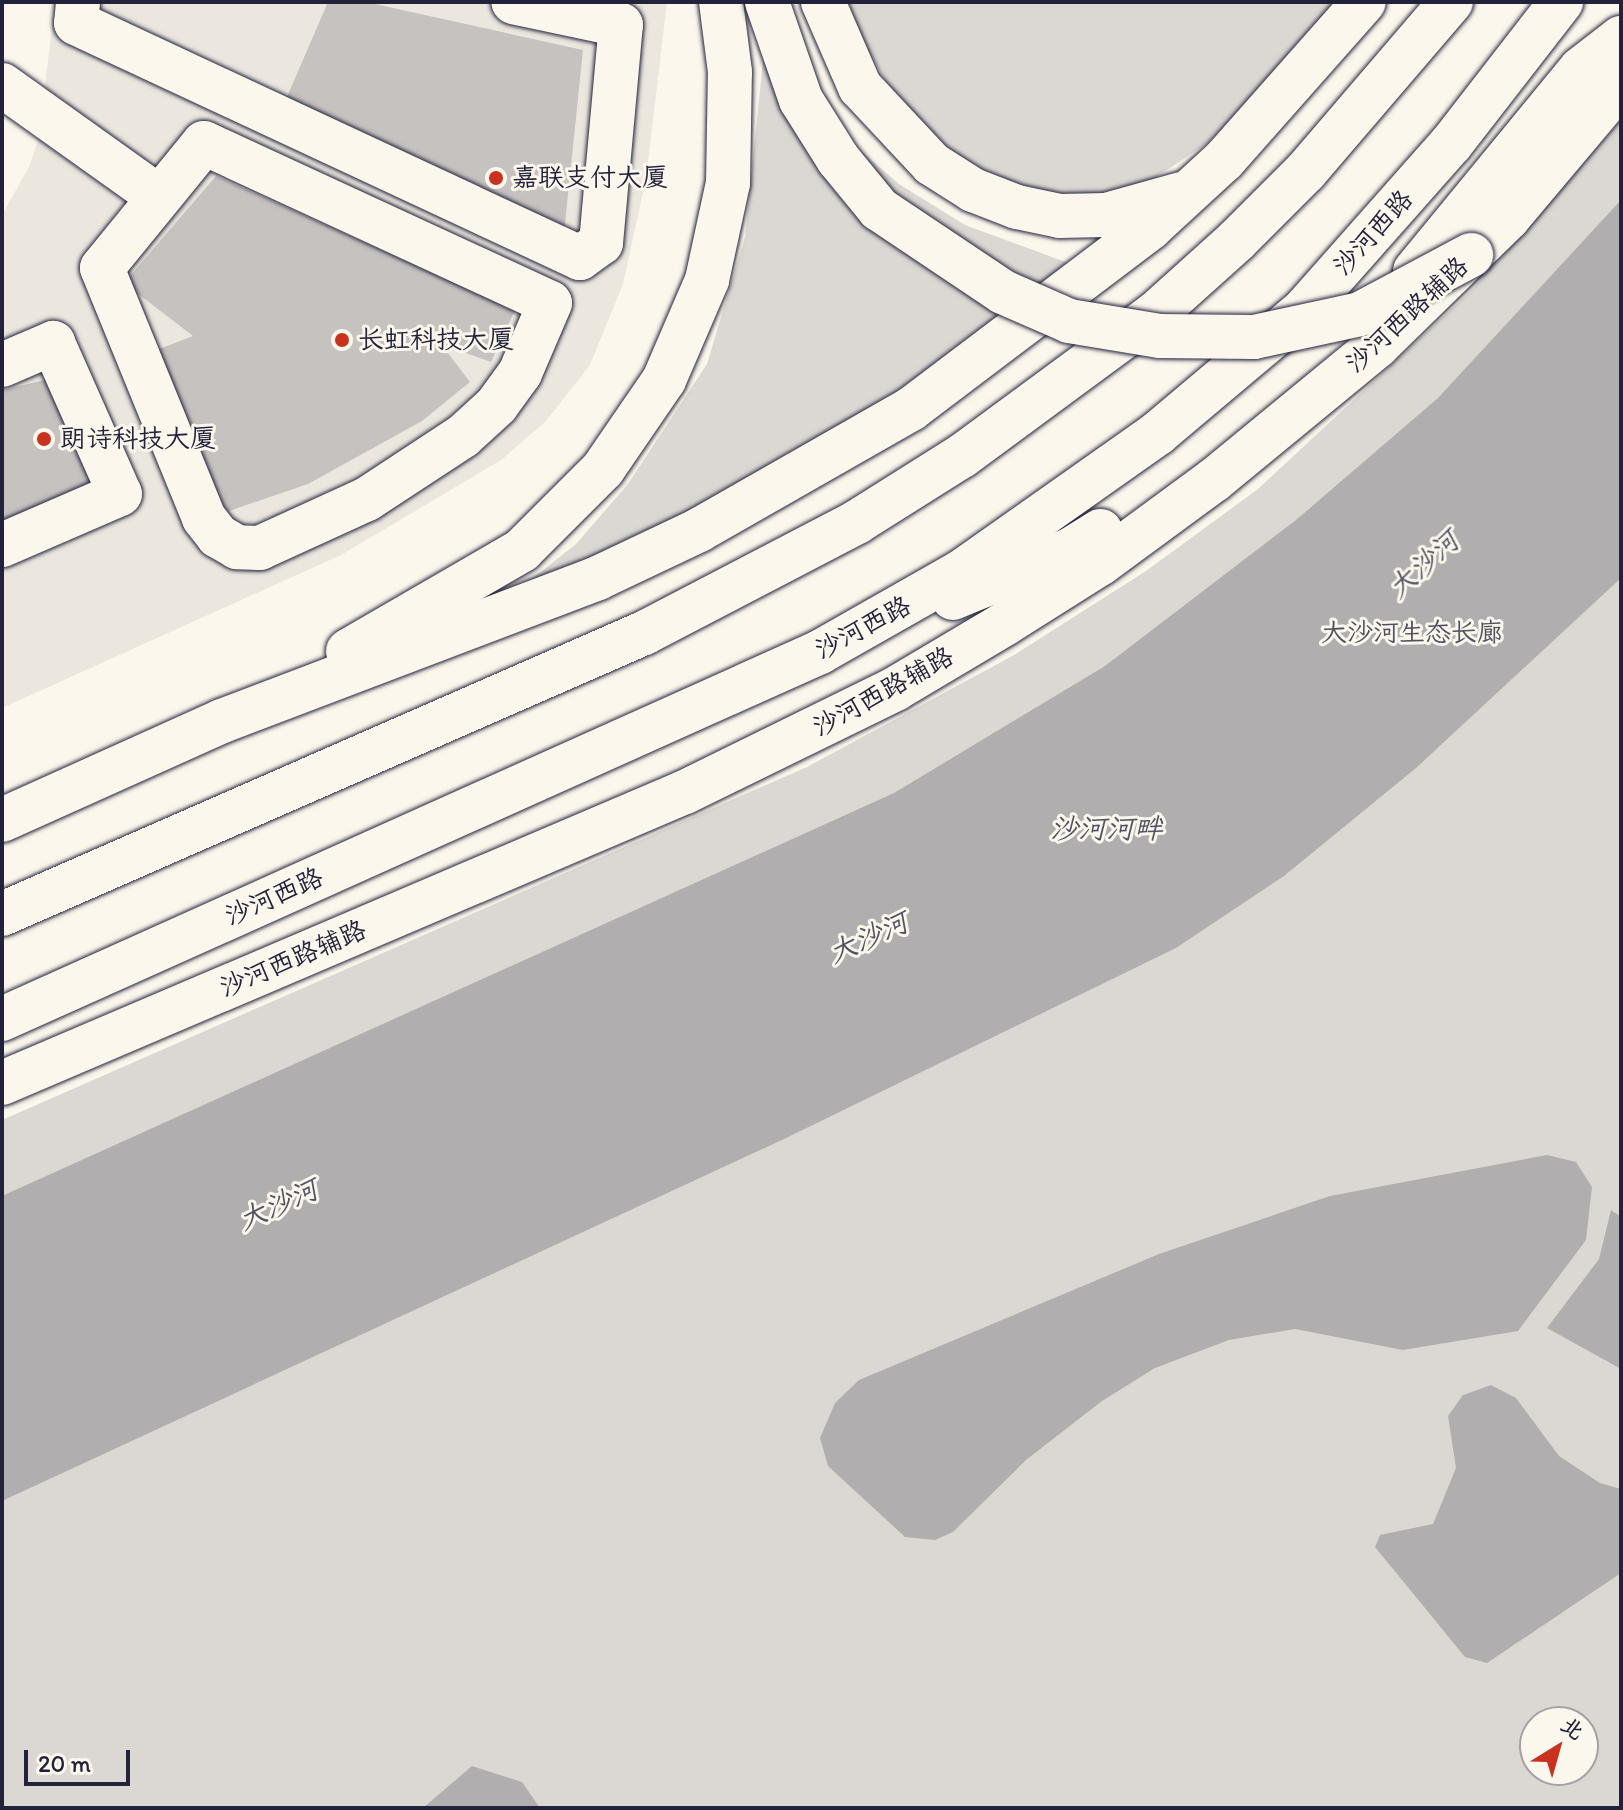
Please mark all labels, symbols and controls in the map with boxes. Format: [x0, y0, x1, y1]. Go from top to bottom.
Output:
place label: 嘉联支付大厦 [512, 162, 668, 194]
marker: 嘉联支付大厦 [487, 169, 505, 187]
street label: 沙河西路 [1327, 184, 1419, 282]
street label: 沙河西路辅路 [1339, 250, 1475, 380]
place label: 长虹科技大厦 [358, 324, 514, 356]
marker: 长虹科技大厦 [333, 331, 351, 349]
place label: 朗诗科技大厦 [60, 423, 216, 455]
marker: 朗诗科技大厦 [35, 430, 53, 448]
water label: 大沙河 [1381, 523, 1465, 605]
street label: 沙河西路 [810, 590, 916, 666]
park label: 大沙河生态长廊 [1321, 617, 1503, 649]
street label: 沙河西路辅路 [807, 641, 959, 743]
water label: 沙河河畔 [1050, 811, 1162, 845]
street label: 沙河西路 [220, 862, 328, 932]
water label: 大沙河 [823, 905, 913, 969]
street label: 沙河西路辅路 [215, 914, 371, 1004]
water label: 大沙河 [233, 1172, 323, 1236]
north arrow [1519, 1706, 1599, 1786]
text: 北 [1556, 1711, 1589, 1745]
scale bar [28, 1734, 134, 1784]
text: 20 m [38, 1749, 91, 1778]

